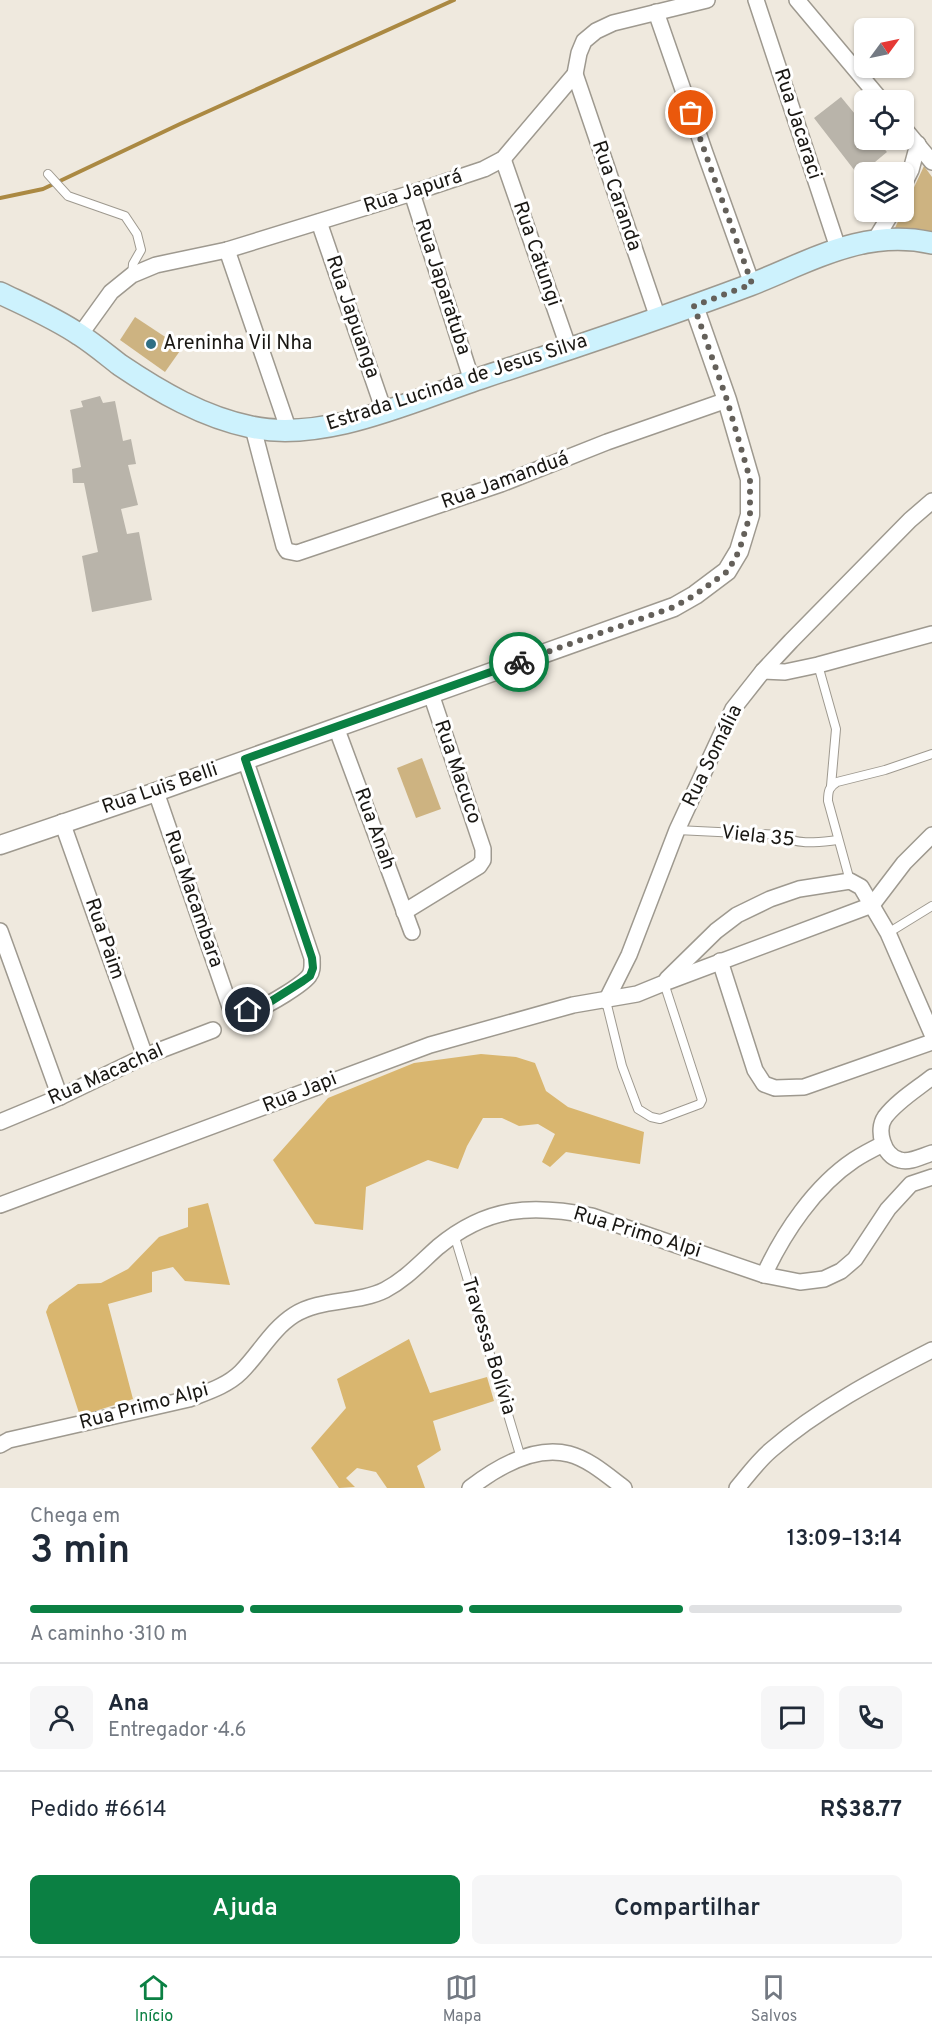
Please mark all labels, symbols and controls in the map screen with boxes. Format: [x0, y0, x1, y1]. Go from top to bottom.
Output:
north arrow [854, 18, 914, 78]
map controls [854, 18, 914, 222]
street label: Rua Jacaraci [767, 65, 827, 183]
pin [665, 87, 716, 138]
button: locate [854, 90, 914, 150]
icon: bag [674, 96, 707, 129]
street label: Rua Caranda [585, 137, 647, 255]
button: layers [854, 162, 914, 222]
street label: Rua Japurá [360, 164, 466, 220]
street label: Rua Catungi [506, 198, 566, 310]
street label: Rua Japaratuba [408, 216, 476, 358]
street label: Rua Japuanga [319, 252, 385, 382]
street label: Estrada Lucinda de Jesus Silva [323, 328, 591, 438]
place label: Areninha Vil Nha [163, 331, 312, 357]
marker: Areninha Vil Nha [144, 337, 158, 351]
street label: Rua Jamanduá [438, 446, 572, 516]
courier [489, 632, 549, 692]
icon: bike [503, 646, 536, 679]
street label: Rua Somália [677, 701, 749, 811]
street label: Rua Macuco [427, 717, 487, 827]
street label: Rua Luis Belli [99, 757, 221, 821]
street label: Rua Anah [347, 784, 401, 874]
street label: Viela 35 [720, 820, 796, 854]
street label: Rua Macambara [157, 827, 229, 971]
street label: Rua Paim [78, 895, 130, 983]
pin [222, 984, 273, 1035]
icon: home [231, 993, 264, 1026]
street label: Rua Macachal [44, 1038, 168, 1112]
street label: Rua Japi [259, 1066, 341, 1120]
street label: Rua Primo Alpi [570, 1201, 704, 1265]
street label: Travessa Bolívia [455, 1274, 521, 1418]
street label: Rua Primo Alpi [77, 1377, 211, 1437]
text: Chega em [30, 1504, 120, 1530]
text: 13:09–13:14 [787, 1526, 902, 1553]
text: 3 min [30, 1528, 130, 1577]
text: A caminho · 310 m [30, 1622, 187, 1648]
button: person [30, 1686, 93, 1749]
button: chat [761, 1686, 824, 1749]
button: phone [839, 1686, 902, 1749]
text: Ana [108, 1691, 149, 1718]
text: Entregador · 4.6 [108, 1718, 247, 1744]
text: Pedido #6614 [30, 1797, 167, 1824]
text: R$38.77 [820, 1797, 902, 1824]
button: Ajuda [30, 1875, 460, 1944]
button: Compartilhar [472, 1875, 902, 1944]
tab: Início [135, 1971, 173, 2027]
tab: Mapa [443, 1971, 481, 2027]
tab: Salvos [751, 1971, 797, 2027]

